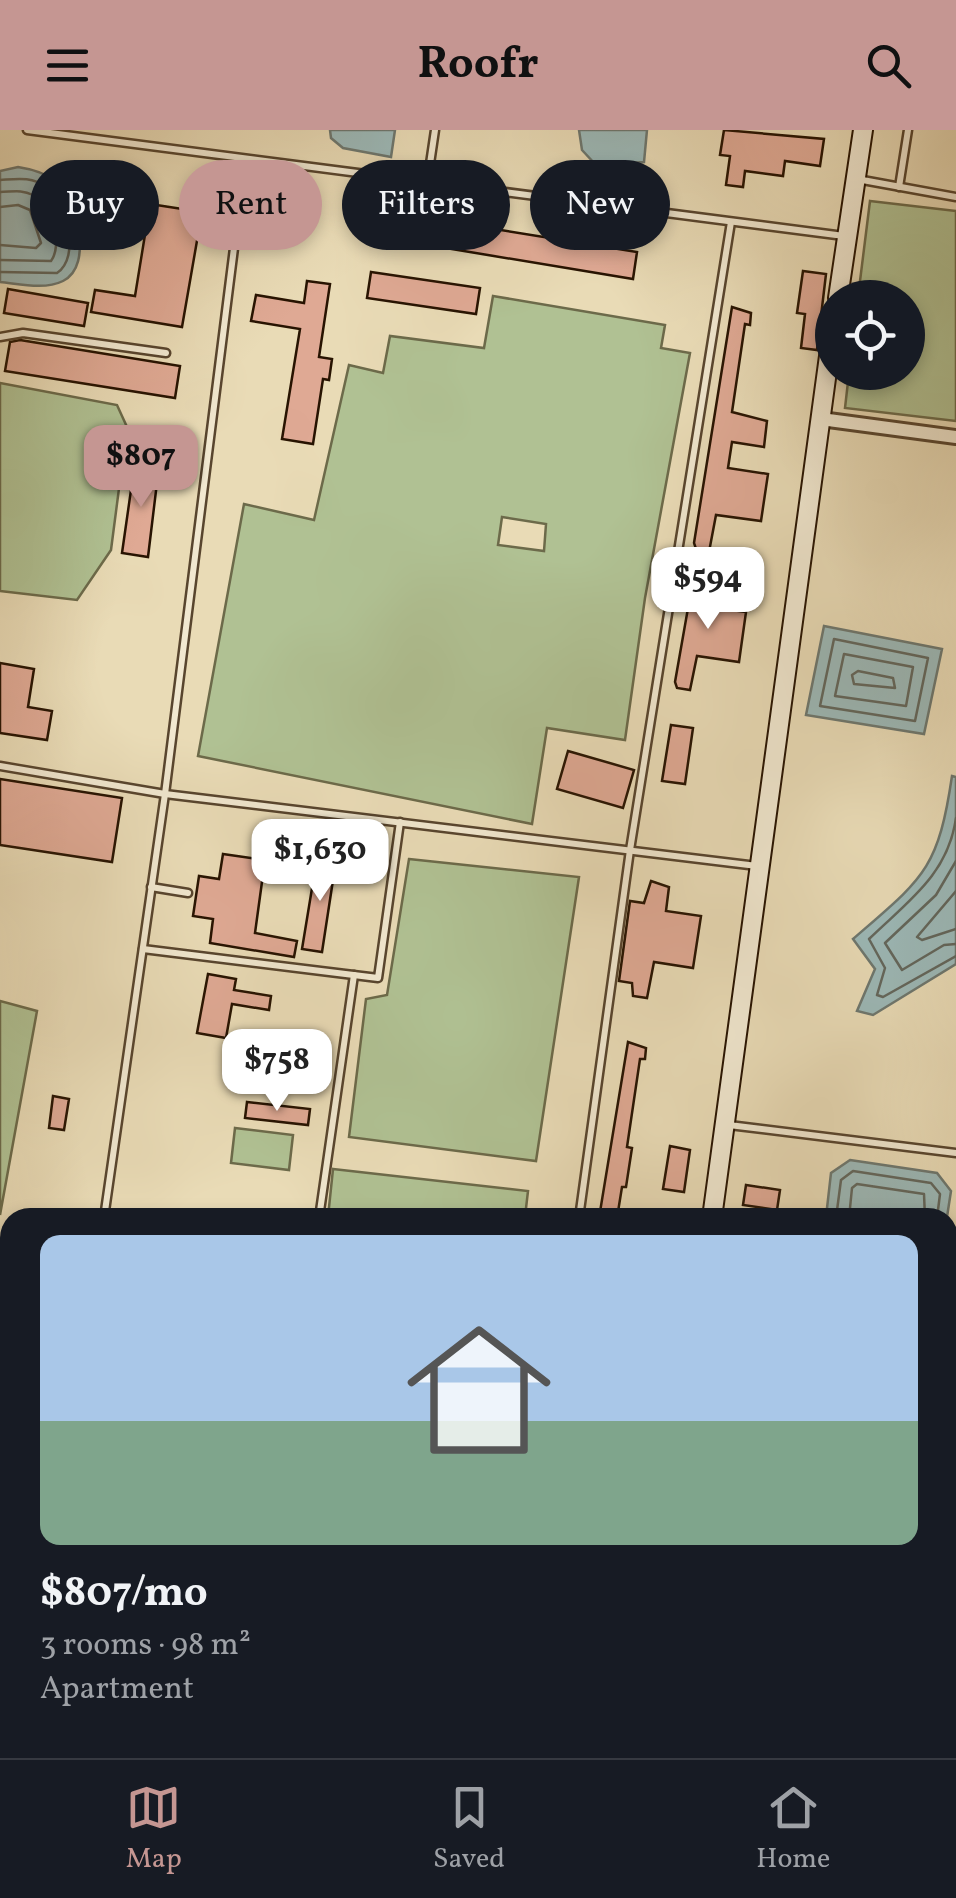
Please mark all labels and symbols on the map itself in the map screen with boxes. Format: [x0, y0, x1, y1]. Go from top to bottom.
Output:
pin: $807 [82, 425, 200, 510]
pin: $594 [649, 547, 767, 632]
pin: $1,630 [239, 819, 401, 904]
pin: $758 [218, 1029, 336, 1114]

